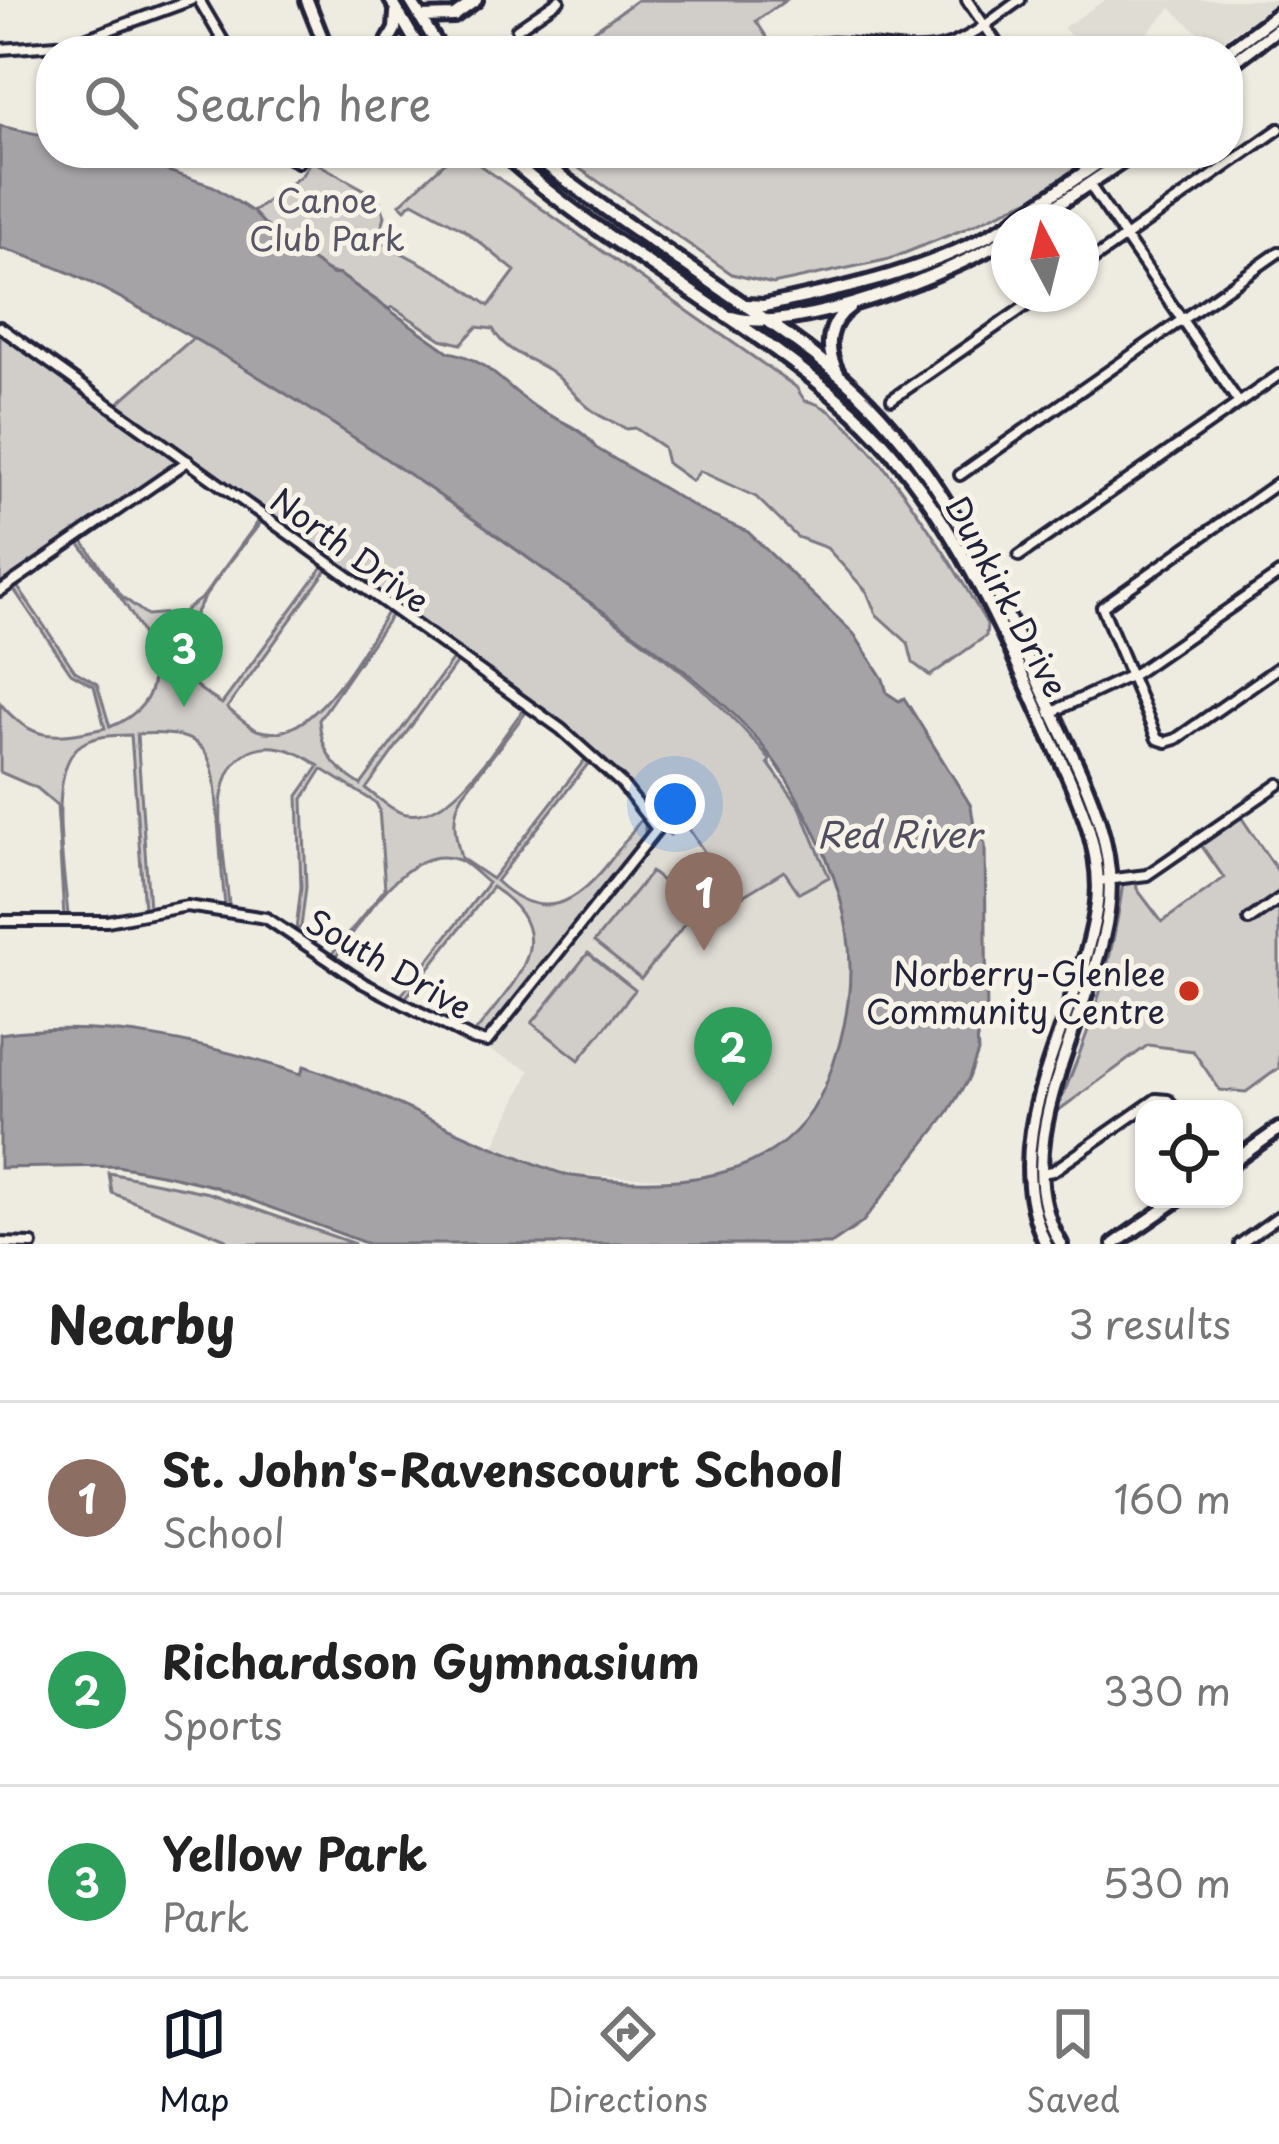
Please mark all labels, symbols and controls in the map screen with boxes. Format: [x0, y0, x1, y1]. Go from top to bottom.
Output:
search box [36, 36, 1243, 168]
text: Search here [174, 68, 431, 136]
icon: search [78, 69, 144, 135]
park label: Canoe Club Park [249, 174, 405, 262]
north arrow [991, 204, 1099, 312]
street label: North Drive [261, 474, 441, 624]
street label: Dunkirk Drive [934, 487, 1082, 705]
pin: 3 [145, 608, 223, 707]
your location [645, 774, 705, 834]
water label: Red River [817, 806, 986, 860]
pin: 1 [665, 852, 743, 951]
street label: South Drive [298, 895, 482, 1031]
place label: Norberry-Glenlee Community Centre [866, 947, 1165, 1035]
marker: Norberry-Glenlee Community Centre [1176, 978, 1202, 1004]
pin: 2 [694, 1007, 772, 1106]
map controls [1135, 1100, 1243, 1208]
button: locate [1135, 1100, 1243, 1208]
text: Nearby [48, 1284, 235, 1361]
text: 3 results [1068, 1293, 1231, 1352]
text: St. John's-Ravenscourt School [162, 1434, 843, 1502]
text: 1 [78, 1468, 96, 1527]
text: 160 m [1114, 1468, 1231, 1527]
text: School [162, 1502, 285, 1561]
text: Richardson Gymnasium [162, 1626, 700, 1694]
text: 2 [73, 1660, 101, 1719]
text: 330 m [1103, 1660, 1231, 1719]
text: Sports [162, 1694, 282, 1753]
text: Yellow Park [162, 1818, 427, 1886]
text: 3 [74, 1852, 100, 1911]
text: 530 m [1102, 1852, 1231, 1911]
text: Park [162, 1886, 249, 1945]
tab: Map [159, 2001, 230, 2123]
tab: Directions [548, 2001, 708, 2123]
tab: Saved [1026, 2001, 1120, 2123]

